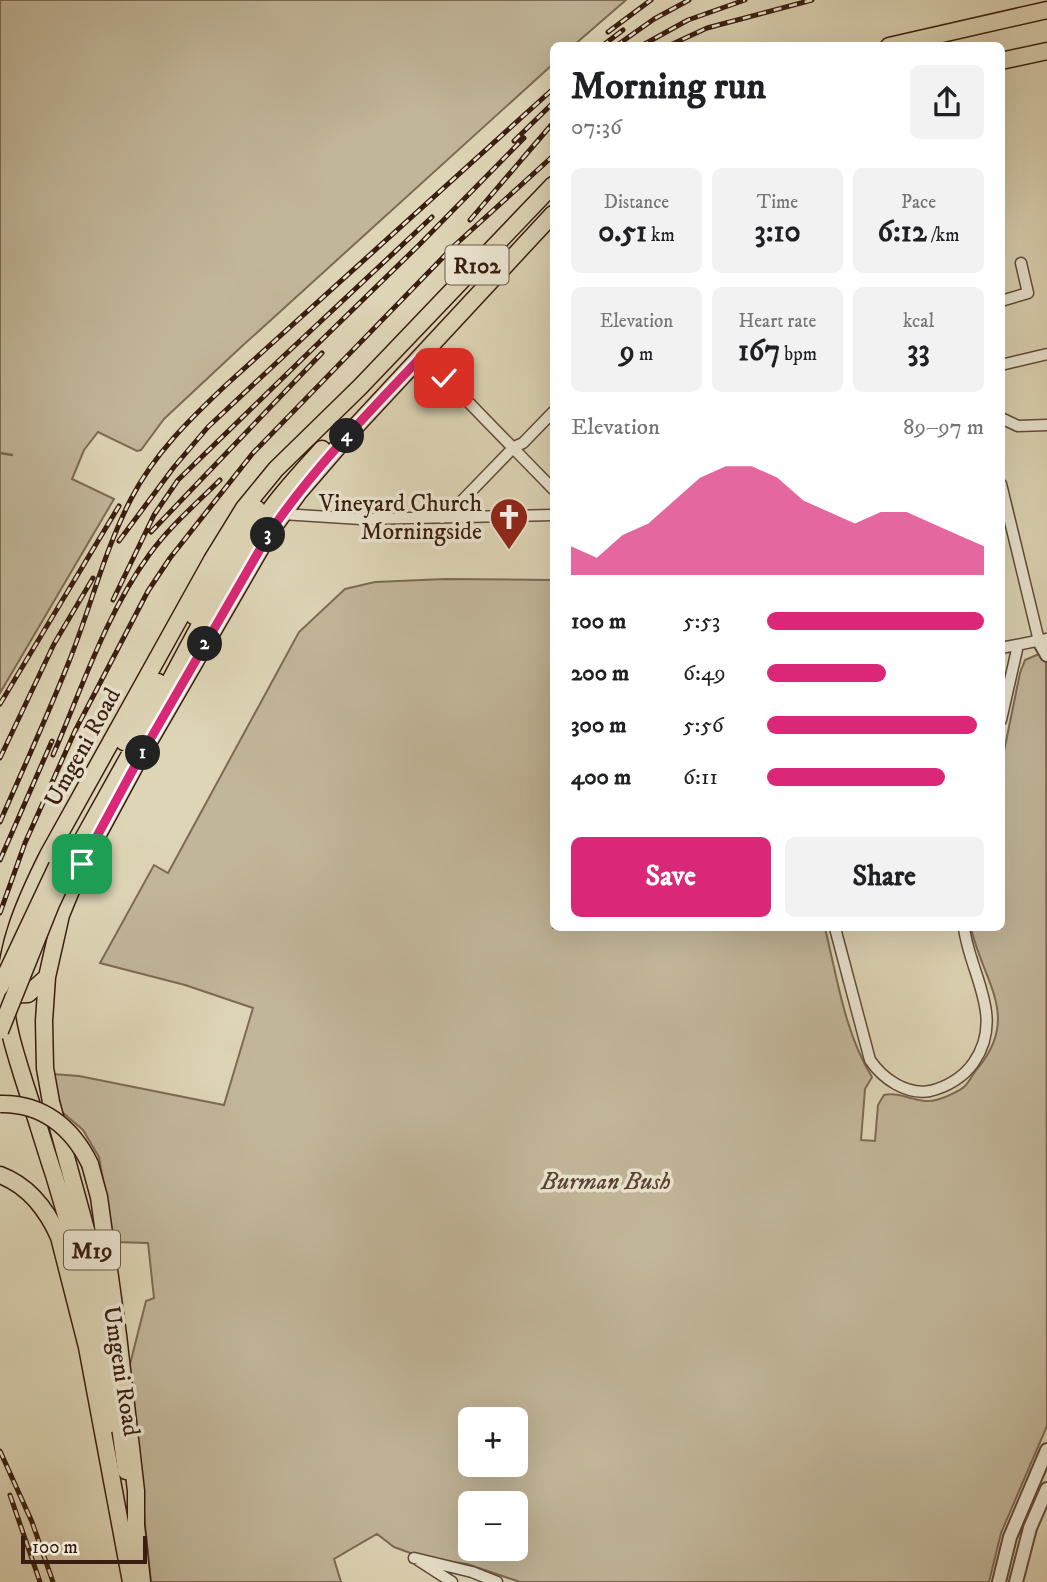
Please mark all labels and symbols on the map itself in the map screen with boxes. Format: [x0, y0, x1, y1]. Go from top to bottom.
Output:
road number: R102 [446, 246, 508, 284]
pin [414, 348, 474, 408]
pin: 4 [330, 418, 364, 453]
place label: Vineyard Church Morningside [318, 489, 482, 547]
church icon: Vineyard Church Morningside [488, 496, 530, 551]
pin: 3 [250, 518, 286, 552]
pin: 2 [188, 626, 222, 662]
street label: Umgeni Road [38, 683, 128, 812]
pin: 1 [125, 736, 160, 770]
pin [52, 834, 112, 894]
park label: Burman Bush [540, 1167, 671, 1197]
road number: M19 [64, 1231, 120, 1270]
street label: Umgeni Road [96, 1304, 146, 1438]
scale bar [21, 1533, 147, 1565]

